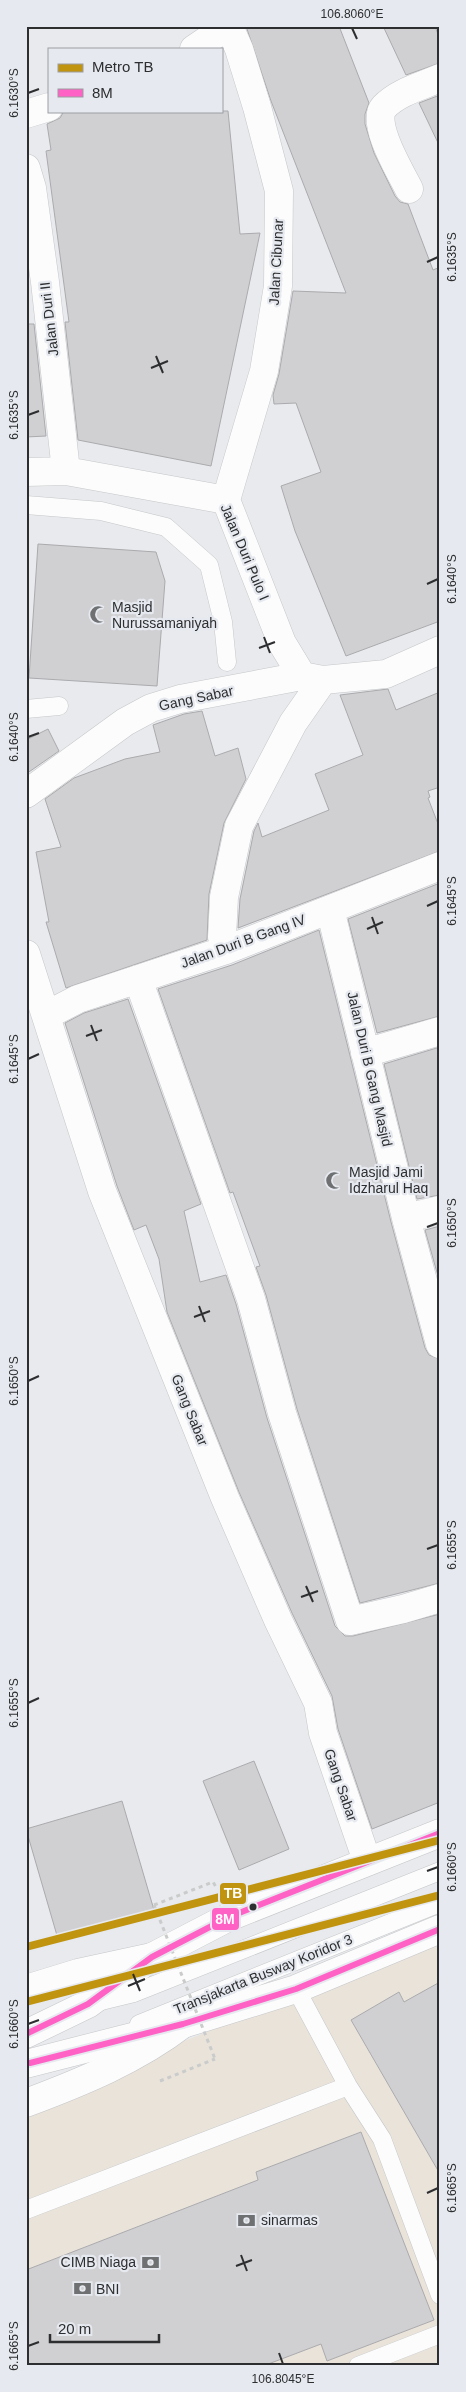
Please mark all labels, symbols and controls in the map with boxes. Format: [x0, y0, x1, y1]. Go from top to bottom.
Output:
text: 106.8060°E [321, 7, 383, 21]
legend [48, 48, 222, 112]
text: Metro TB [92, 58, 153, 75]
text: 6.1630°S [7, 68, 21, 118]
text: 8M [92, 84, 113, 101]
street label: Jalan Cibunar [266, 218, 286, 306]
text: 6.1635°S [445, 232, 459, 282]
street label: Jalan Duri II [37, 281, 61, 357]
text: 6.1635°S [7, 390, 21, 440]
street label: Jalan Duri Pulo I [218, 502, 272, 602]
text: 6.1640°S [445, 554, 459, 604]
place label: Masjid Nurussamaniyah [112, 599, 217, 631]
mosque icon: Masjid Nurussamaniyah [88, 605, 108, 625]
street label: Gang Sabar [157, 682, 235, 714]
text: 6.1640°S [7, 712, 21, 762]
text: 6.1645°S [445, 876, 459, 926]
street label: Jalan Duri B Gang IV [178, 911, 308, 971]
street label: Jalan Duri B Gang Masjid [344, 990, 396, 1148]
text: 6.1645°S [7, 1034, 21, 1084]
place label: Masjid Jami Idzharul Haq [349, 1164, 428, 1196]
mosque icon: Masjid Jami Idzharul Haq [325, 1170, 345, 1190]
text: 6.1650°S [445, 1198, 459, 1248]
text: 6.1650°S [7, 1356, 21, 1406]
street label: Gang Sabar [168, 1372, 212, 1448]
text: 6.1655°S [445, 1520, 459, 1570]
text: 6.1655°S [7, 1678, 21, 1728]
street label: Gang Sabar [321, 1747, 361, 1824]
text: 6.1660°S [445, 1842, 459, 1892]
line badge: TB [219, 1882, 247, 1905]
text: TB [224, 1885, 242, 1901]
unlabelled marker [248, 1902, 258, 1912]
line badge: 8M [211, 1907, 240, 1931]
text: 8M [215, 1911, 235, 1927]
street label: Transjakarta Busway Koridor 3 [172, 1931, 355, 2017]
text: 6.1660°S [7, 1999, 21, 2049]
text: 6.1665°S [445, 2163, 459, 2213]
bank icon: sinarmas [237, 2210, 257, 2230]
place label: sinarmas [261, 2212, 318, 2228]
bank icon: CIMB Niaga [140, 2252, 160, 2272]
place label: CIMB Niaga [61, 2254, 136, 2270]
bank icon: BNI [72, 2279, 92, 2299]
place label: BNI [96, 2281, 119, 2297]
scale bar [50, 2312, 159, 2344]
text: 20 m [58, 2320, 91, 2337]
text: 6.1665°S [7, 2321, 21, 2371]
text: 106.8045°E [252, 2372, 314, 2386]

